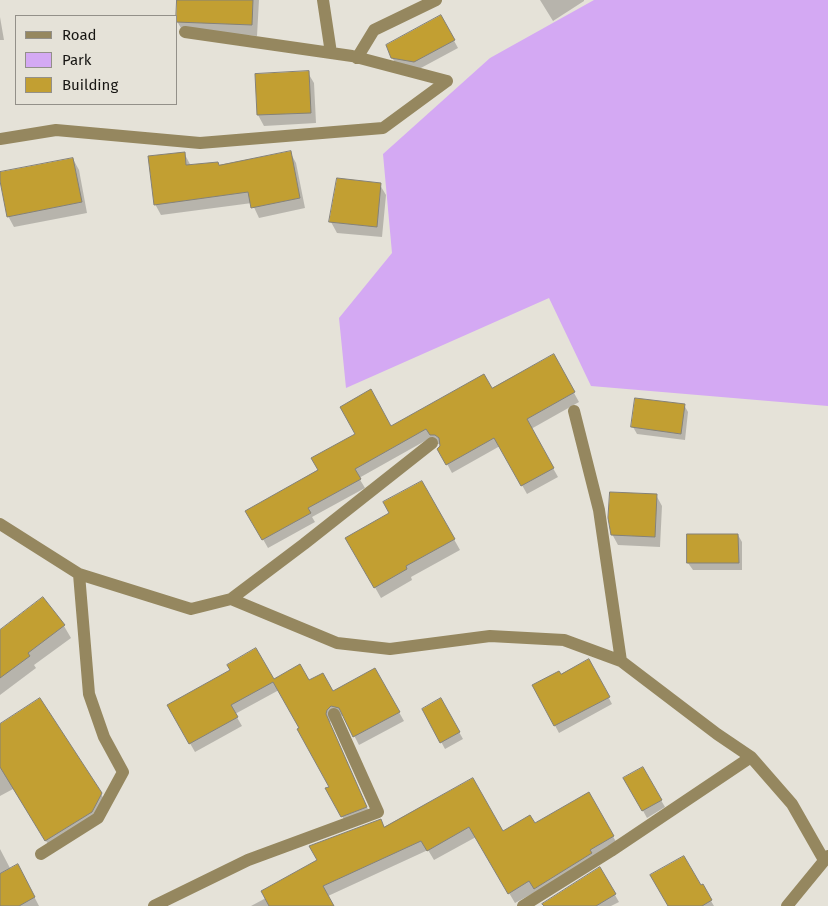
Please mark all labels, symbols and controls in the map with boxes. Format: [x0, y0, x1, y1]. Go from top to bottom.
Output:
legend [15, 15, 178, 105]
text: Road [62, 26, 97, 44]
text: Park [62, 51, 92, 69]
text: Building [62, 76, 118, 94]

